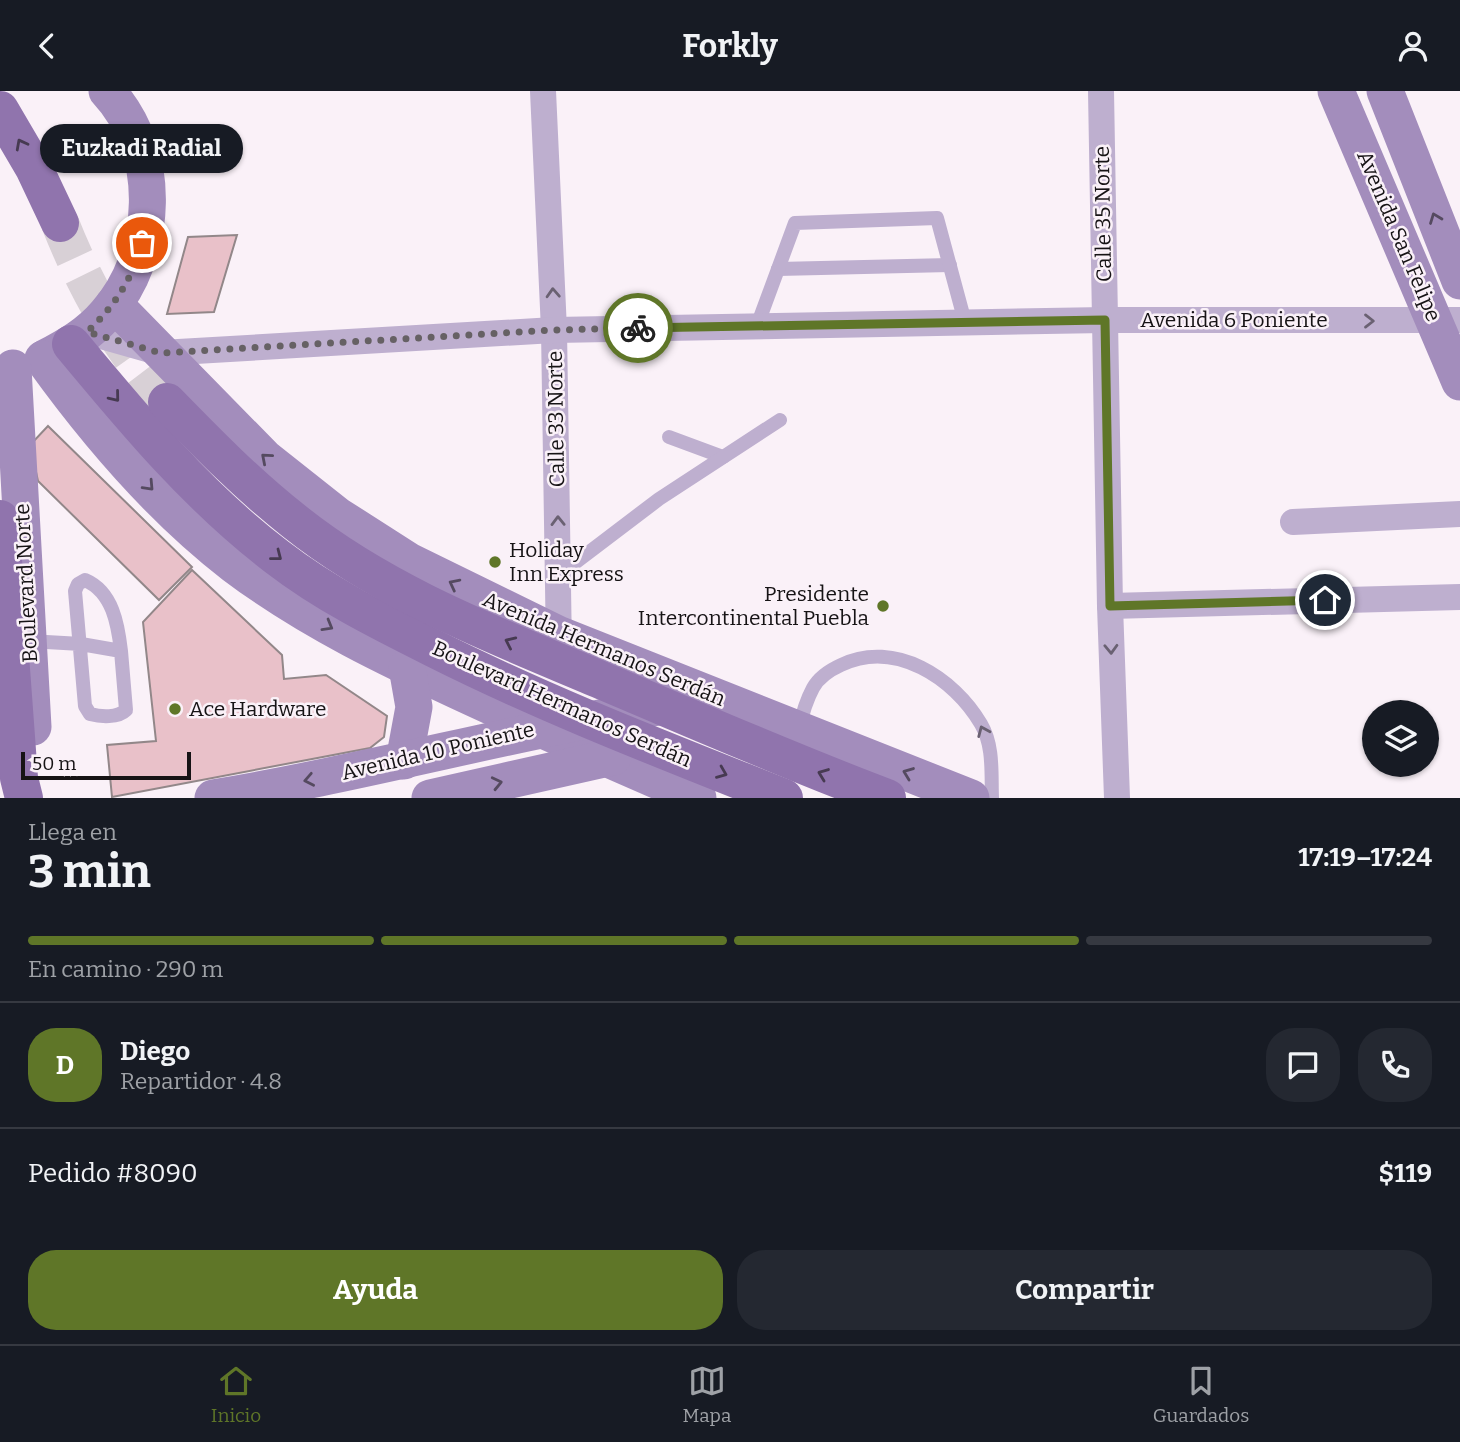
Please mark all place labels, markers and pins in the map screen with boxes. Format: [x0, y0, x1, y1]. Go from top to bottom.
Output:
callout: Euzkadi Radial [40, 124, 244, 173]
pin [112, 213, 172, 273]
place label: Holiday Inn Express [509, 537, 624, 587]
marker: Holiday Inn Express [487, 554, 503, 570]
pin [1295, 570, 1355, 630]
place label: Presidente Intercontinental Puebla [638, 581, 870, 631]
marker: Presidente Intercontinental Puebla [875, 598, 891, 614]
place label: Ace Hardware [189, 696, 326, 722]
marker: Ace Hardware [167, 701, 183, 717]

